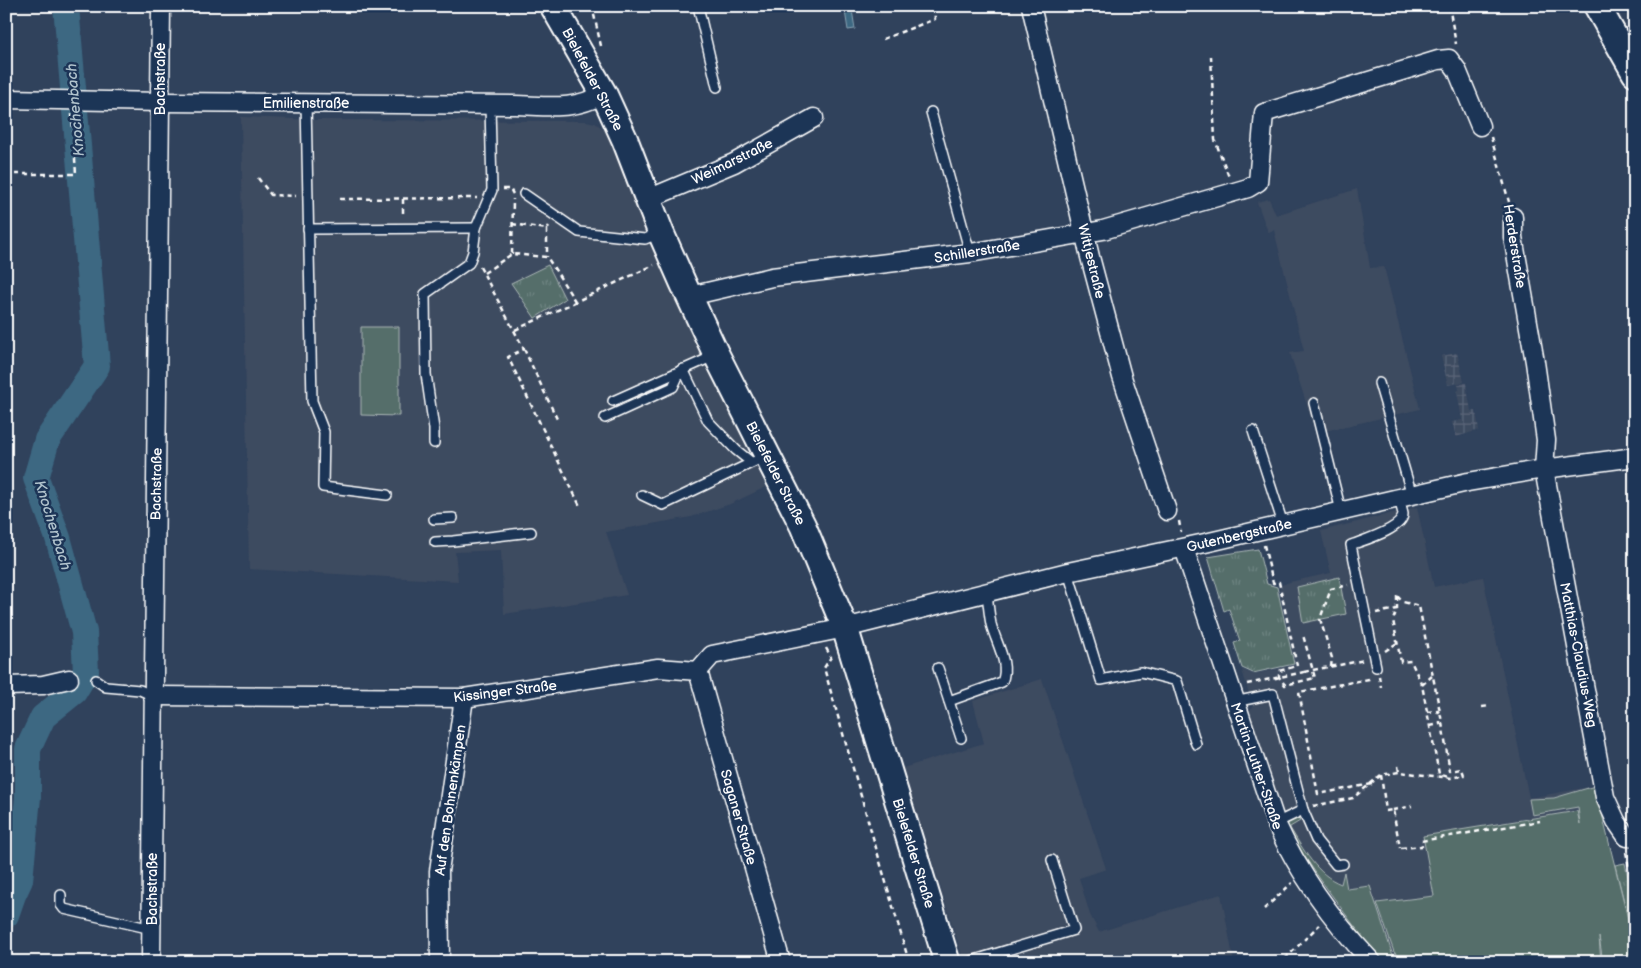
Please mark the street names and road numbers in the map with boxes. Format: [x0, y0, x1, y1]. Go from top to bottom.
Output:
street label: Bielefelder Straße [558, 25, 627, 134]
street label: Bachstraße [152, 43, 169, 115]
street label: Emilienstraße [263, 95, 349, 112]
street label: Weimarstraße [689, 134, 776, 188]
street label: Herderstraße [1499, 203, 1530, 289]
street label: Wittjestraße [1074, 222, 1109, 300]
street label: Schillerstraße [933, 236, 1021, 267]
street label: Bielefelder Straße [742, 419, 809, 528]
street label: Bachstraße [147, 447, 166, 521]
street label: Gutenbergstraße [1185, 515, 1293, 556]
street label: Matthias-Claudius-Weg [1556, 581, 1601, 729]
street label: Kissinger Straße [452, 677, 558, 706]
street label: Martin-Luther-Straße [1227, 700, 1286, 832]
street label: Auf den Bohnenkämpen [431, 723, 470, 877]
street label: Saganer Straße [717, 767, 760, 867]
street label: Bielefelder Straße [889, 796, 938, 910]
street label: Bachstraße [144, 853, 161, 925]

